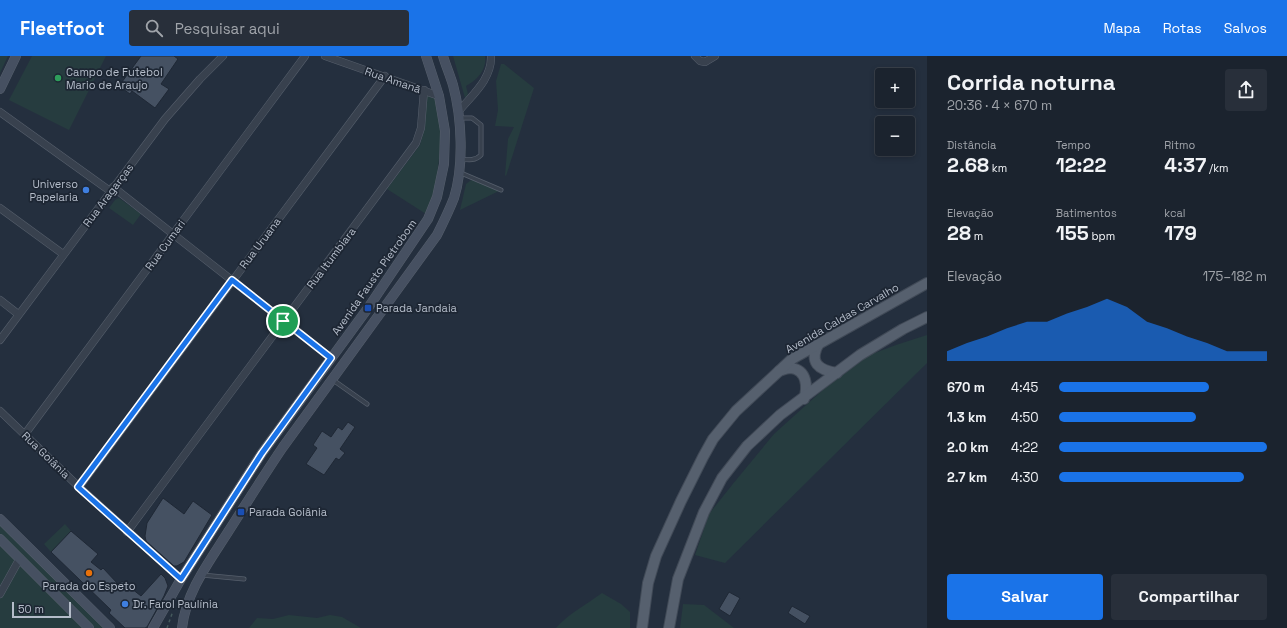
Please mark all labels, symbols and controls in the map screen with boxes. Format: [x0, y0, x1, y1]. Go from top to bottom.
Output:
search box [129, 10, 409, 46]
text: Fleetfoot [20, 16, 105, 41]
icon: search [143, 17, 165, 39]
text: Pesquisar aqui [175, 19, 280, 38]
text: Mapa [1103, 19, 1141, 37]
text: Rotas [1163, 19, 1202, 37]
text: Salvos [1224, 19, 1267, 37]
street label: Rua Amanã [363, 64, 424, 96]
place label: Campo de Futebol Mario de Araujo [66, 65, 163, 92]
map controls [875, 68, 915, 156]
button: + [875, 68, 915, 108]
text: Corrida noturna [947, 68, 1115, 96]
button: share [1225, 69, 1267, 111]
marker: Campo de Futebol Mario de Araujo [53, 73, 63, 83]
text: 20:36 · 4 × 670 m [947, 97, 1052, 114]
button: − [875, 116, 915, 156]
text: Distância [947, 138, 996, 152]
text: Tempo [1056, 138, 1091, 152]
text: Ritmo [1164, 138, 1195, 152]
text: 2.68 [947, 152, 989, 178]
text: 12:22 [1056, 152, 1106, 178]
text: 4:37 [1164, 152, 1206, 178]
street label: Rua Aragarças [80, 160, 136, 229]
text: km [989, 161, 1007, 175]
text: /km [1206, 161, 1229, 175]
place label: Universo Papelaria [29, 177, 79, 204]
marker: Universo Papelaria [81, 185, 91, 195]
text: Elevação [947, 206, 994, 220]
text: Batimentos [1056, 206, 1117, 220]
text: kcal [1164, 206, 1186, 220]
street label: Rua Uruana [236, 214, 284, 271]
street label: Avenida Fausto Pietrobom [329, 216, 419, 338]
street label: Rua Cumari [142, 217, 188, 273]
text: 28 [947, 220, 971, 246]
text: 155 [1056, 220, 1089, 246]
text: 179 [1164, 220, 1197, 246]
street label: Rua Itumbiara [303, 224, 359, 291]
text: m [971, 229, 983, 243]
text: bpm [1089, 229, 1115, 243]
text: Elevação [947, 268, 1002, 285]
text: 175–182 m [1203, 268, 1267, 285]
street label: Avenida Caldas Carvalho [783, 280, 901, 356]
place label: Parada Jandaia [376, 301, 458, 315]
marker: Parada Jandaia [363, 303, 373, 313]
pin [266, 304, 300, 338]
icon: arrive [272, 310, 294, 332]
text: 670 m [947, 379, 985, 396]
text: 4:45 [1011, 379, 1038, 396]
text: 1.3 km [947, 409, 986, 426]
text: 4:50 [1011, 409, 1039, 426]
street label: Rua Goiânia [19, 429, 74, 482]
text: 2.0 km [947, 439, 989, 456]
text: 4:22 [1011, 439, 1038, 456]
text: 2.7 km [947, 469, 987, 486]
text: 4:30 [1011, 469, 1039, 486]
place label: Parada Goiânia [249, 505, 328, 519]
marker: Parada Goiânia [236, 507, 246, 517]
marker: Parada do Espeto [84, 568, 94, 578]
button: Salvar [947, 574, 1103, 620]
button: Compartilhar [1111, 574, 1267, 620]
place label: Parada do Espeto [43, 579, 136, 593]
place label: Dr. Farol Paulínia [133, 597, 219, 611]
marker: Dr. Farol Paulínia [120, 599, 130, 609]
scale bar [12, 600, 71, 619]
text: 50 m [18, 602, 44, 616]

